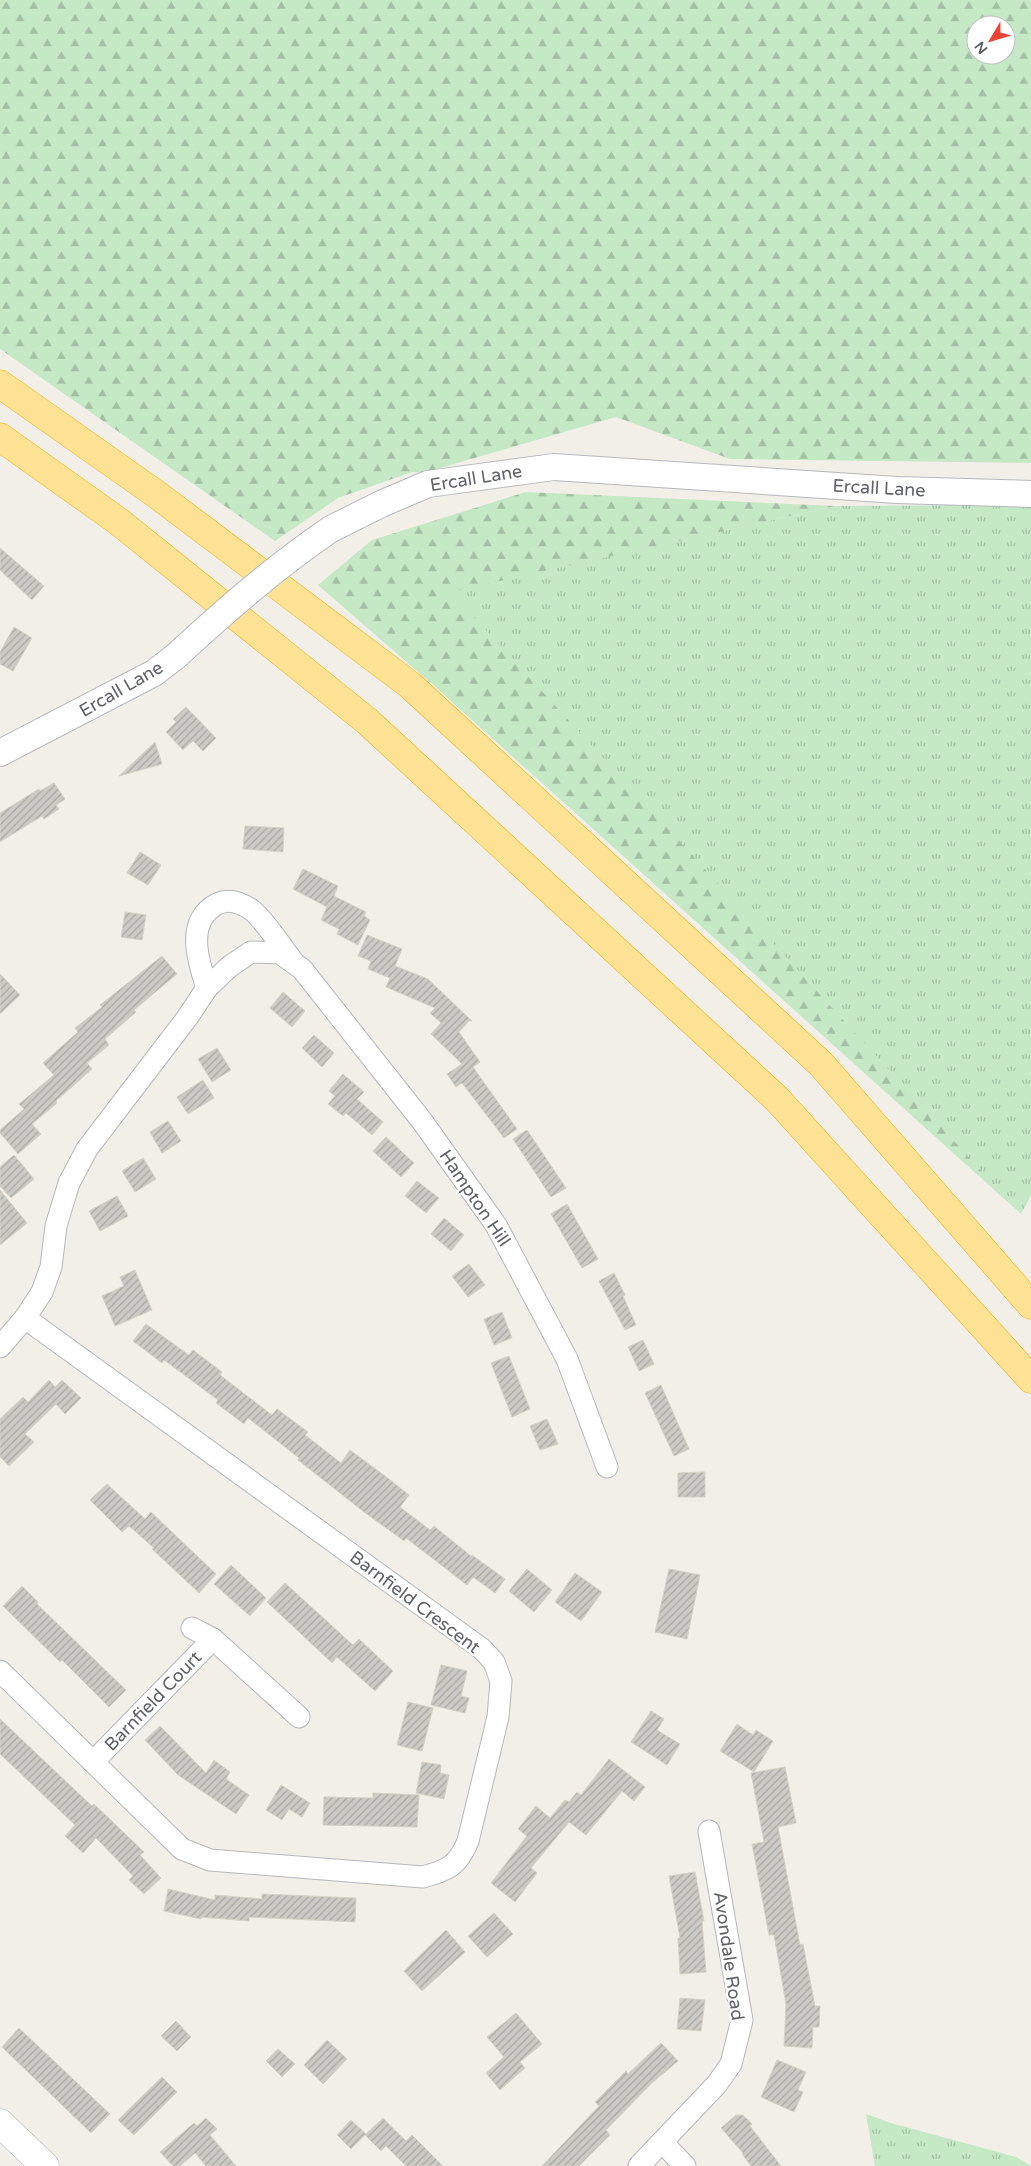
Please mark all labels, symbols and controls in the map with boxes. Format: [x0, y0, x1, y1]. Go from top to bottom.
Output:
north arrow [966, 15, 1016, 65]
text: N [971, 38, 991, 57]
street label: Ercall Lane [428, 460, 524, 496]
street label: Ercall Lane [832, 475, 926, 501]
street label: Ercall Lane [75, 656, 167, 722]
street label: Hampton Hill [435, 1146, 515, 1250]
street label: Barnfield Crescent [345, 1546, 485, 1658]
street label: Barnfield Court [100, 1646, 206, 1756]
street label: Avondale Road [709, 1890, 749, 2022]

